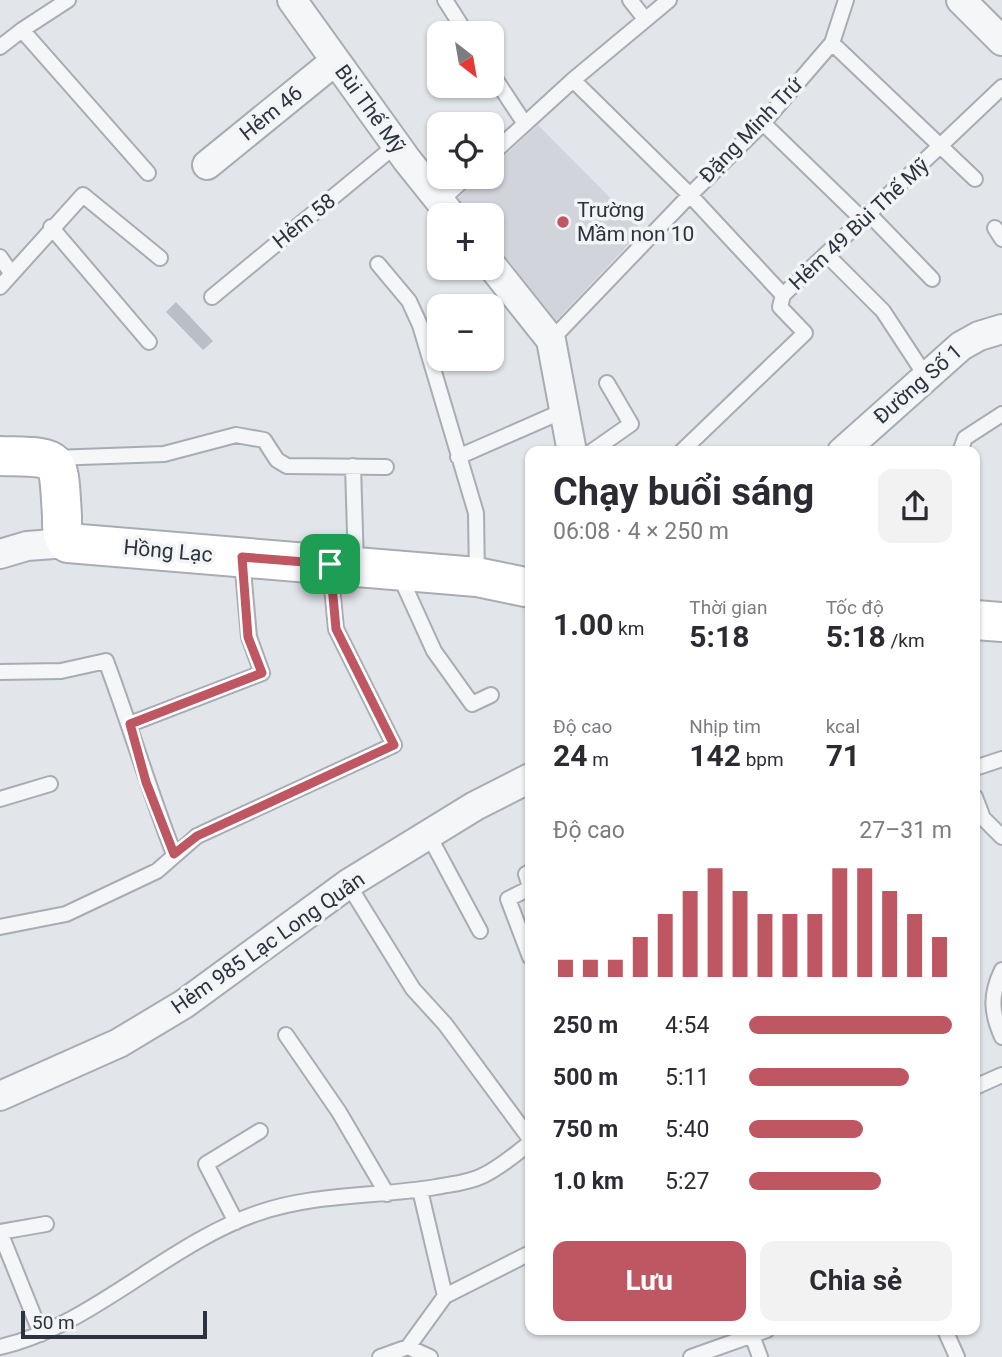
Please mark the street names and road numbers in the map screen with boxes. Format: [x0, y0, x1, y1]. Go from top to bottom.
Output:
street label: Bùi Thế Mỹ [330, 60, 410, 158]
street label: Đặng Minh Trứ [695, 72, 808, 188]
street label: Hẻm 46 [235, 81, 307, 145]
street label: Hẻm 49 Bùi Thế Mỹ [784, 153, 934, 295]
street label: Hẻm 58 [268, 189, 340, 253]
street label: Đường Số 1 [869, 339, 967, 429]
street label: Hồng Lạc [122, 535, 214, 567]
street label: Hẻm 985 Lạc Long Quân [167, 867, 369, 1019]

